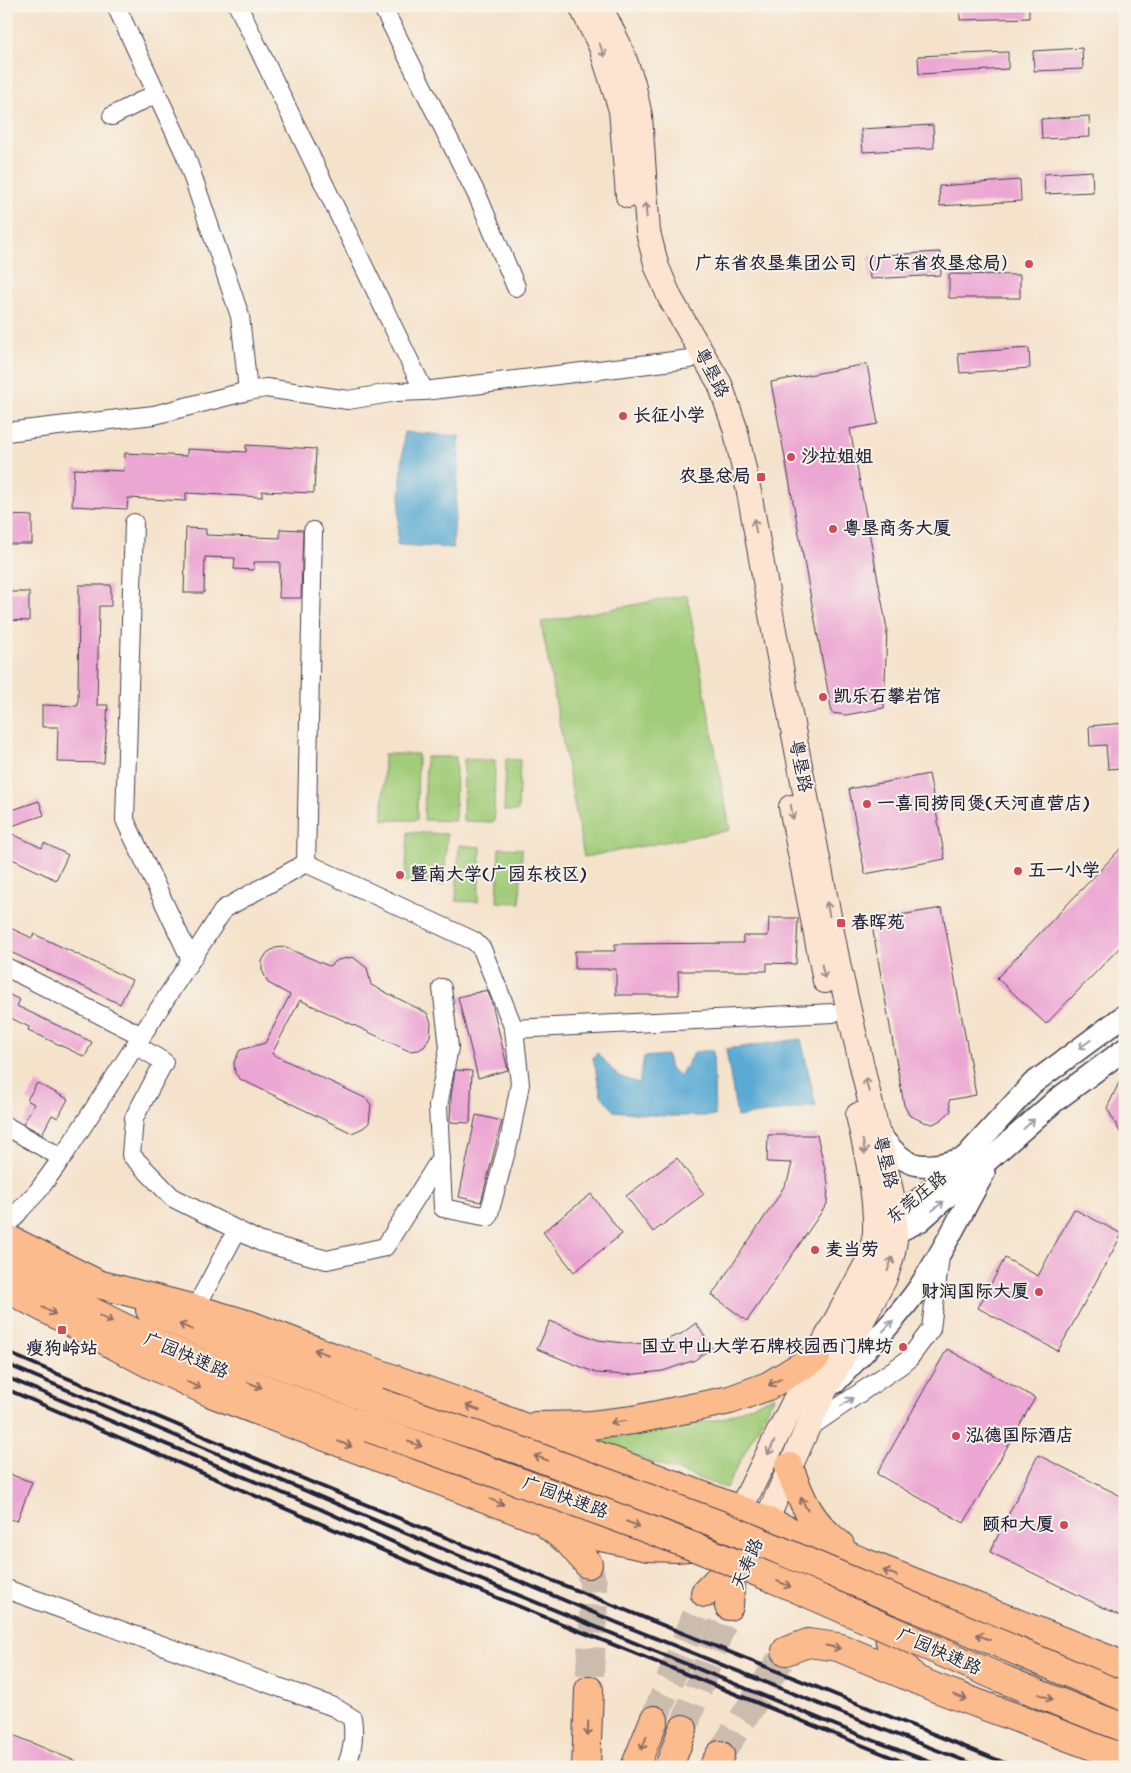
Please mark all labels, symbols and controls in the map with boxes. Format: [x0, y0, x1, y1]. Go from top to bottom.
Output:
one-way arrow [598, 42, 607, 57]
one-way arrow [641, 203, 651, 219]
place label: 广东省农垦集团公司（广东省农垦总局） [695, 252, 1019, 276]
marker: 广东省农垦集团公司（广东省农垦总局） [1023, 258, 1035, 270]
street label: 粤垦路 [688, 343, 734, 403]
place label: 长征小学 [633, 404, 705, 428]
marker: 长征小学 [617, 410, 629, 422]
place label: 沙拉姐姐 [801, 445, 874, 469]
marker: 沙拉姐姐 [785, 451, 797, 463]
place label: 农垦总局 [679, 465, 751, 489]
marker: 农垦总局 [755, 471, 767, 483]
place label: 粤垦商务大厦 [843, 517, 951, 541]
one-way arrow [750, 518, 760, 534]
marker: 粤垦商务大厦 [827, 523, 839, 535]
place label: 凯乐石攀岩馆 [833, 685, 941, 709]
marker: 凯乐石攀岩馆 [817, 691, 829, 703]
street label: 粤垦路 [783, 737, 817, 795]
place label: 一喜同捞同煲(天河直营店) [877, 792, 1090, 816]
marker: 一喜同捞同煲(天河直营店) [861, 798, 873, 810]
one-way arrow [787, 803, 797, 819]
place label: 五一小学 [1028, 859, 1100, 883]
place label: 暨南大学(广园东校区) [410, 863, 587, 887]
marker: 五一小学 [1012, 865, 1024, 877]
marker: 暨南大学(广园东校区) [394, 869, 406, 881]
one-way arrow [822, 901, 832, 917]
place label: 春晖苑 [851, 911, 905, 935]
marker: 春晖苑 [835, 917, 847, 929]
one-way arrow [819, 963, 828, 979]
one-way arrow [1079, 1039, 1093, 1049]
one-way arrow [861, 1077, 871, 1093]
one-way arrow [1022, 1118, 1035, 1130]
street label: 粤垦路 [867, 1133, 903, 1191]
one-way arrow [860, 1138, 869, 1154]
street label: 东莞庄路 [881, 1166, 953, 1230]
one-way arrow [931, 1201, 944, 1212]
place label: 麦当劳 [825, 1238, 879, 1262]
marker: 麦当劳 [809, 1244, 821, 1256]
one-way arrow [886, 1256, 895, 1272]
place label: 财润国际大厦 [921, 1280, 1029, 1304]
marker: 财润国际大厦 [1033, 1286, 1045, 1298]
one-way arrow [41, 1307, 56, 1316]
one-way arrow [98, 1315, 113, 1324]
one-way arrow [882, 1319, 894, 1332]
one-way arrow [179, 1322, 194, 1331]
marker: 瘦狗岭站 [56, 1324, 68, 1336]
street label: 广园快速路 [140, 1327, 232, 1385]
place label: 国立中山大学石牌校园西门牌坊 [641, 1335, 893, 1359]
place label: 瘦狗岭站 [26, 1337, 98, 1361]
marker: 国立中山大学石牌校园西门牌坊 [897, 1341, 909, 1353]
one-way arrow [313, 1347, 328, 1356]
one-way arrow [767, 1377, 782, 1387]
one-way arrow [186, 1381, 201, 1390]
one-way arrow [247, 1381, 262, 1390]
one-way arrow [840, 1397, 854, 1407]
one-way arrow [466, 1403, 481, 1412]
one-way arrow [610, 1417, 626, 1427]
place label: 泓德国际酒店 [966, 1424, 1074, 1448]
marker: 泓德国际酒店 [950, 1430, 962, 1442]
one-way arrow [337, 1440, 352, 1449]
one-way arrow [407, 1440, 422, 1449]
one-way arrow [766, 1440, 776, 1455]
one-way arrow [533, 1453, 549, 1462]
street label: 广园快速路 [519, 1471, 611, 1525]
one-way arrow [799, 1497, 809, 1512]
one-way arrow [489, 1498, 504, 1508]
place label: 颐和大厦 [982, 1513, 1054, 1537]
marker: 颐和大厦 [1058, 1519, 1070, 1531]
one-way arrow [625, 1520, 641, 1529]
street label: 天寿路 [726, 1534, 770, 1594]
one-way arrow [883, 1568, 898, 1577]
one-way arrow [776, 1580, 791, 1589]
street label: 广园快速路 [893, 1623, 985, 1681]
one-way arrow [976, 1632, 991, 1642]
one-way arrow [824, 1642, 840, 1652]
one-way arrow [952, 1693, 967, 1702]
one-way arrow [1038, 1693, 1053, 1703]
one-way arrow [583, 1720, 592, 1736]
one-way arrow [639, 1735, 649, 1750]

